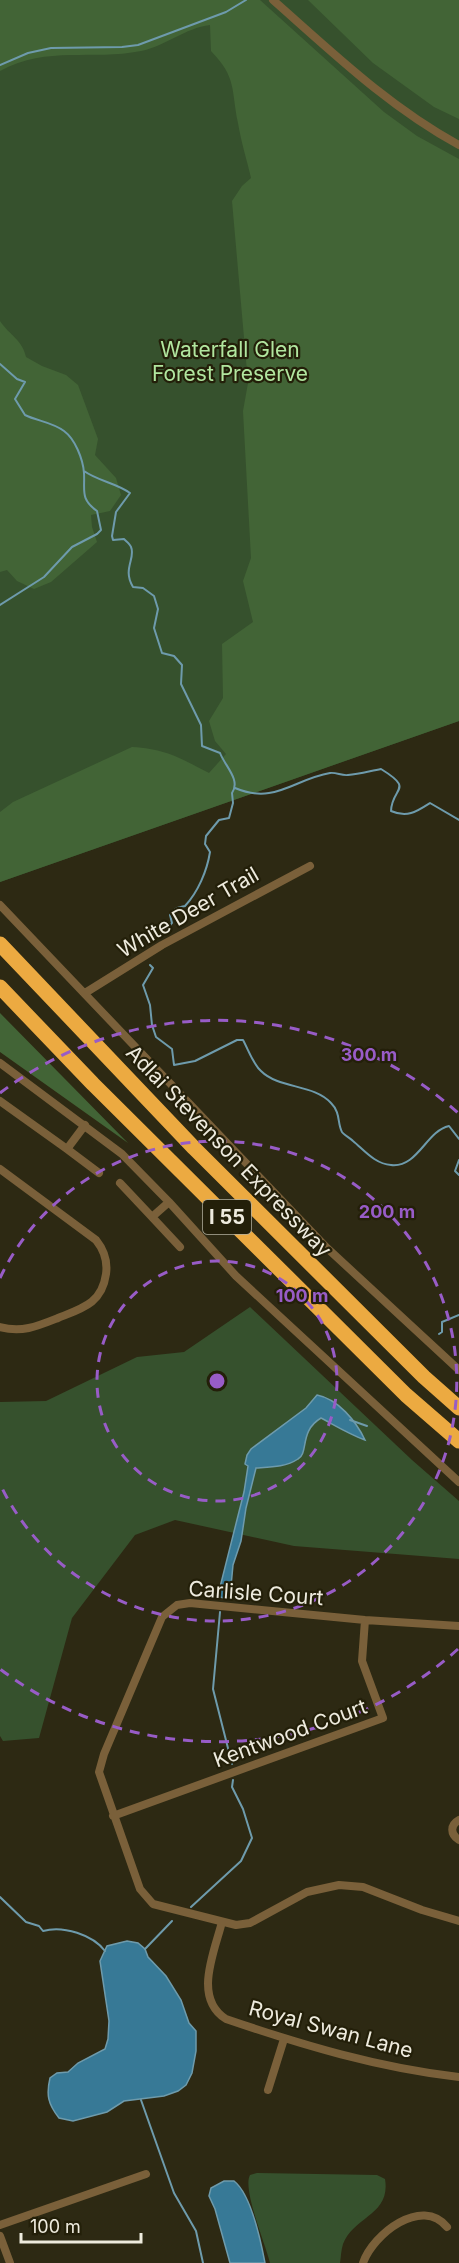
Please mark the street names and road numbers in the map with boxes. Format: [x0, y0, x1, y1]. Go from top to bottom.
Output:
street label: White Deer Trail [113, 861, 263, 963]
street label: Adlai Stevenson Expressway [121, 1040, 337, 1262]
road number: I 55 [203, 1200, 251, 1234]
street label: Carlisle Court [188, 1576, 324, 1610]
street label: Kentwood Court [210, 1694, 370, 1772]
street label: Royal Swan Lane [246, 1995, 416, 2063]

